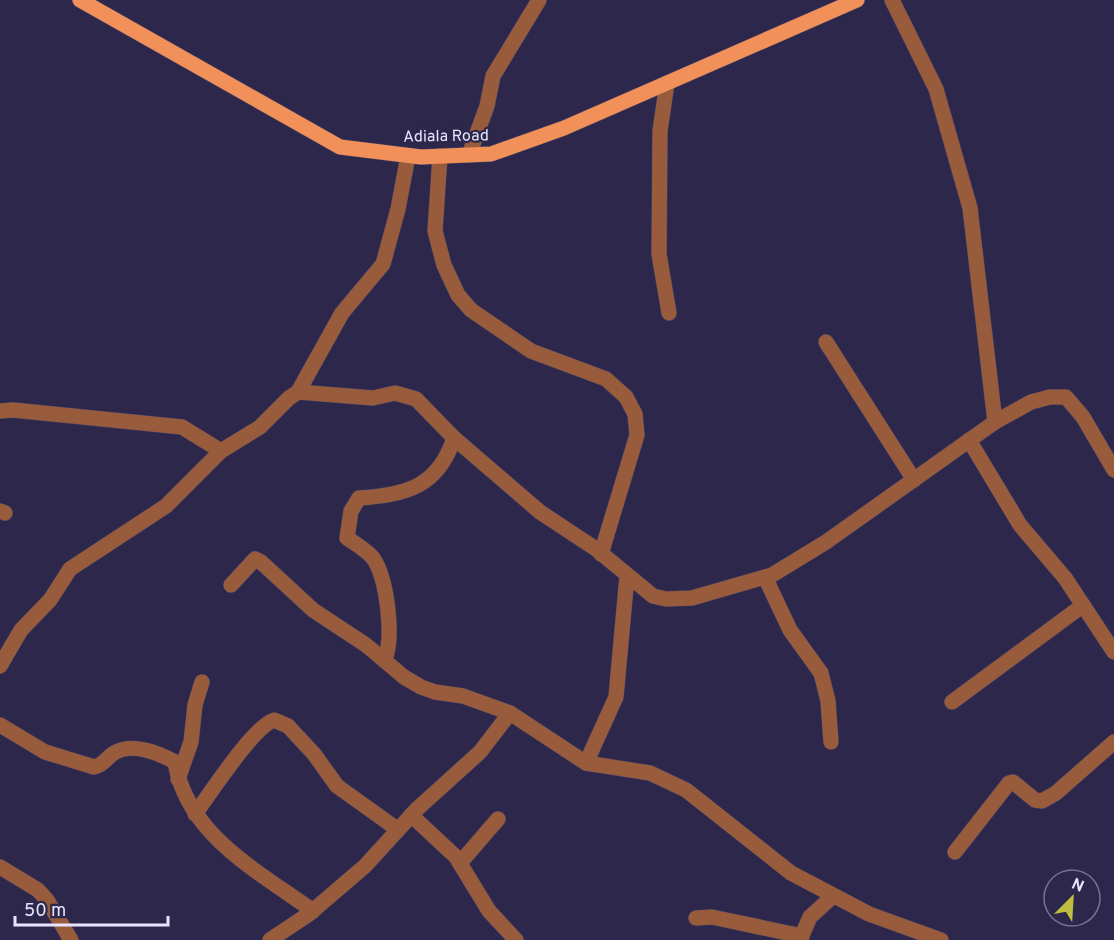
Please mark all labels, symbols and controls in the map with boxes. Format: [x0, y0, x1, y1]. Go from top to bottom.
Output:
street label: Adiala Road [403, 126, 489, 148]
north arrow [1042, 868, 1102, 928]
text: N [1068, 875, 1087, 898]
scale bar [15, 889, 168, 927]
text: 50 m [24, 900, 66, 923]

